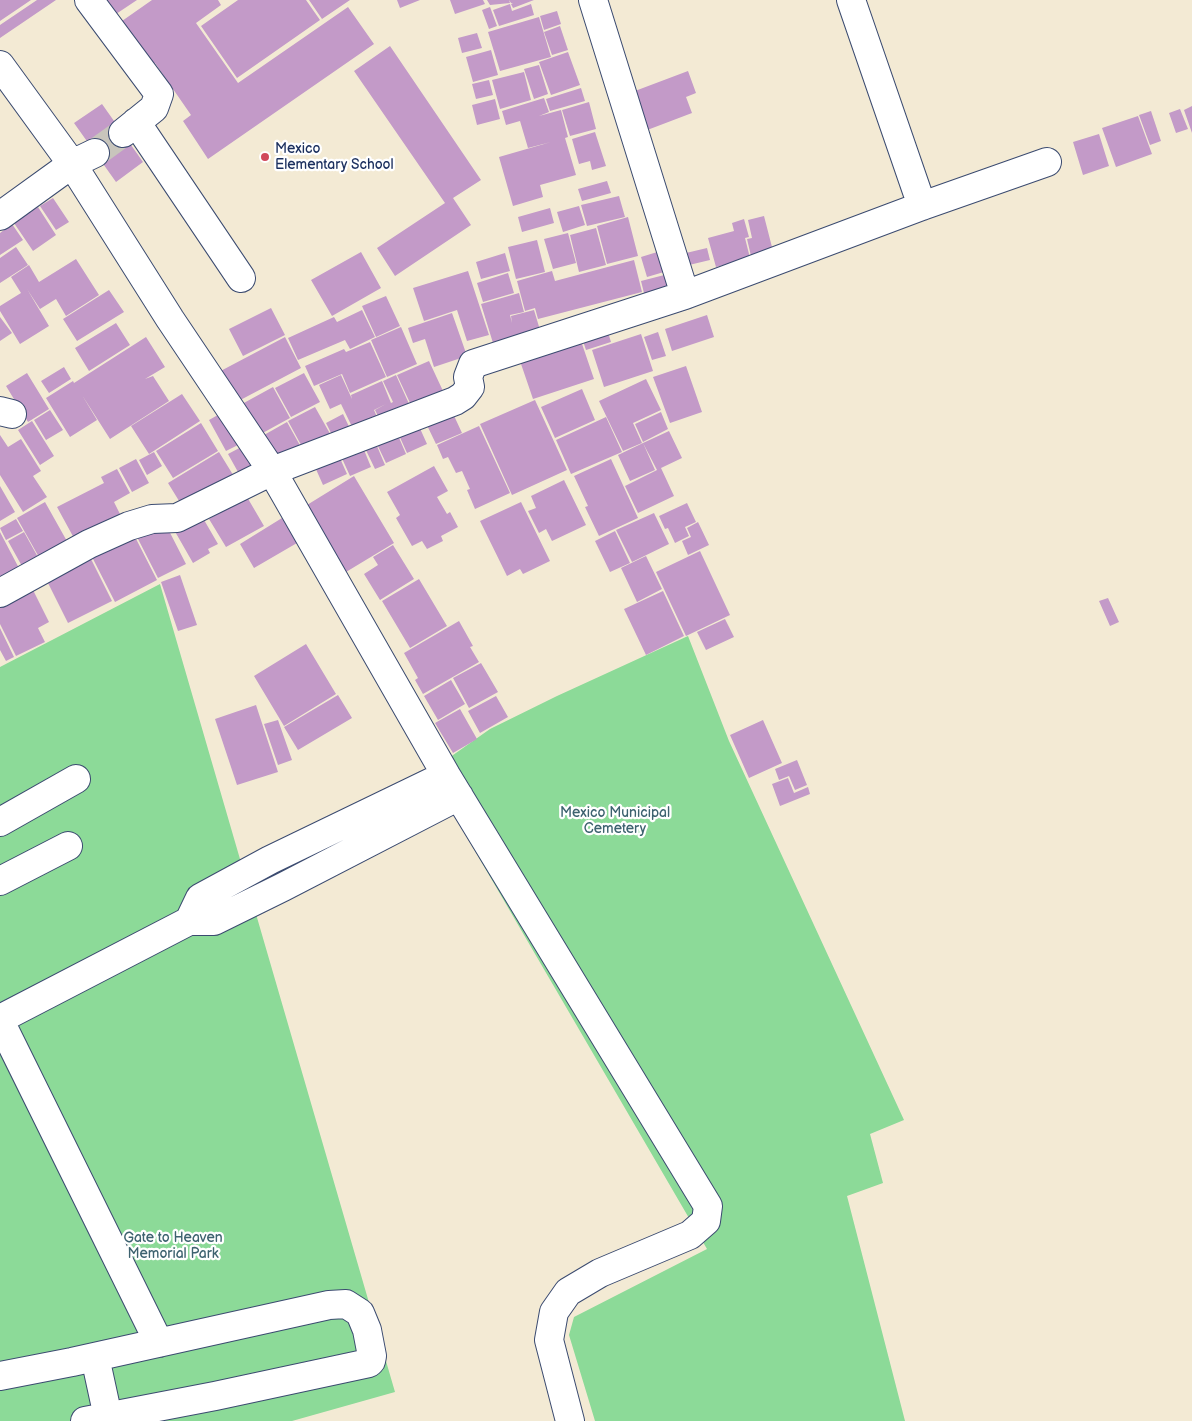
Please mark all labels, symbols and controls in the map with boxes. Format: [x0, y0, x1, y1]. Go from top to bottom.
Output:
place label: Mexico Elementary School [275, 141, 394, 174]
marker: Mexico Elementary School [259, 151, 271, 163]
park label: Mexico Municipal Cemetery [560, 805, 670, 838]
park label: Gate to Heaven Memorial Park [123, 1230, 223, 1262]

